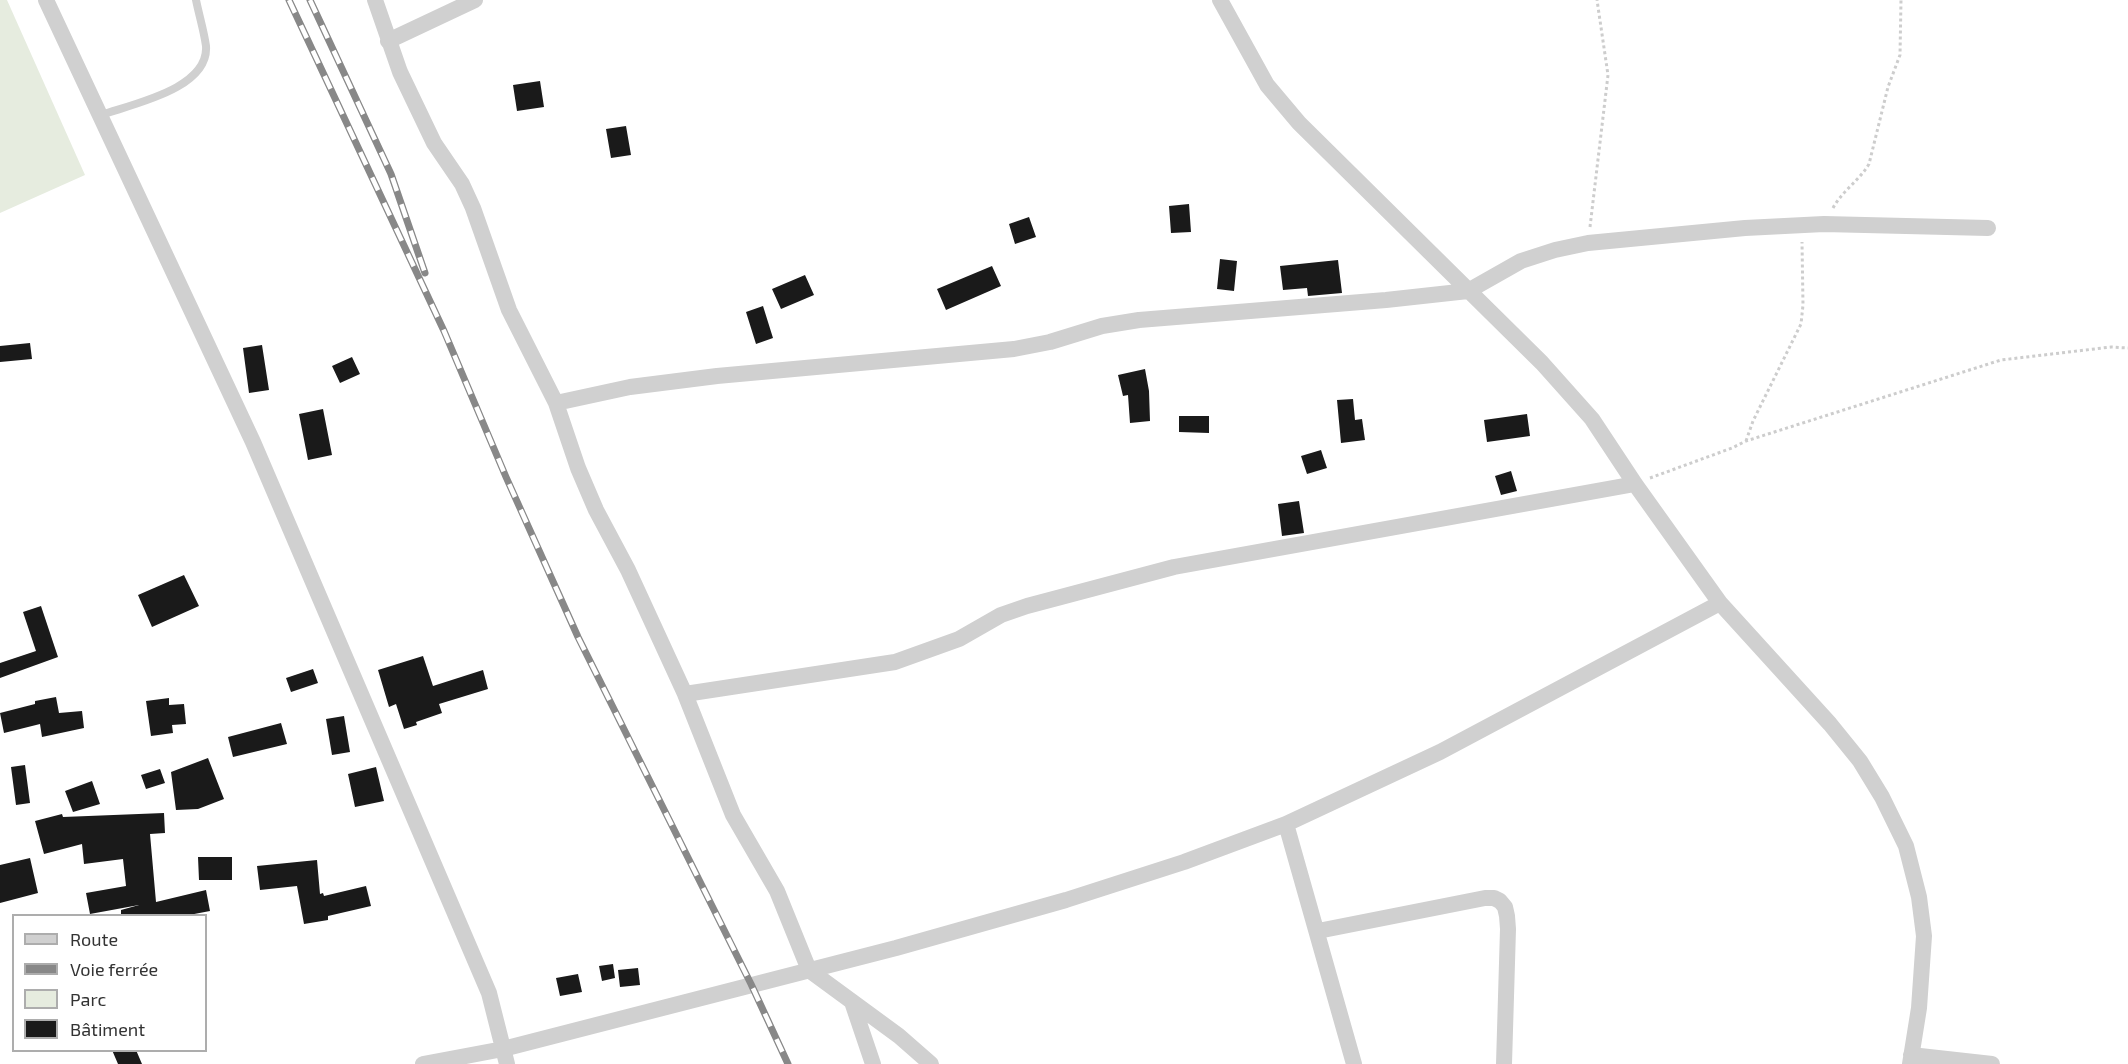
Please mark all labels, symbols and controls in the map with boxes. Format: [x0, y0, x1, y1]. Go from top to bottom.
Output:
legend [12, 914, 207, 1052]
text: Route [70, 928, 118, 950]
text: Voie ferrée [70, 958, 158, 980]
text: Parc [70, 988, 106, 1010]
text: Bâtiment [70, 1018, 145, 1040]

